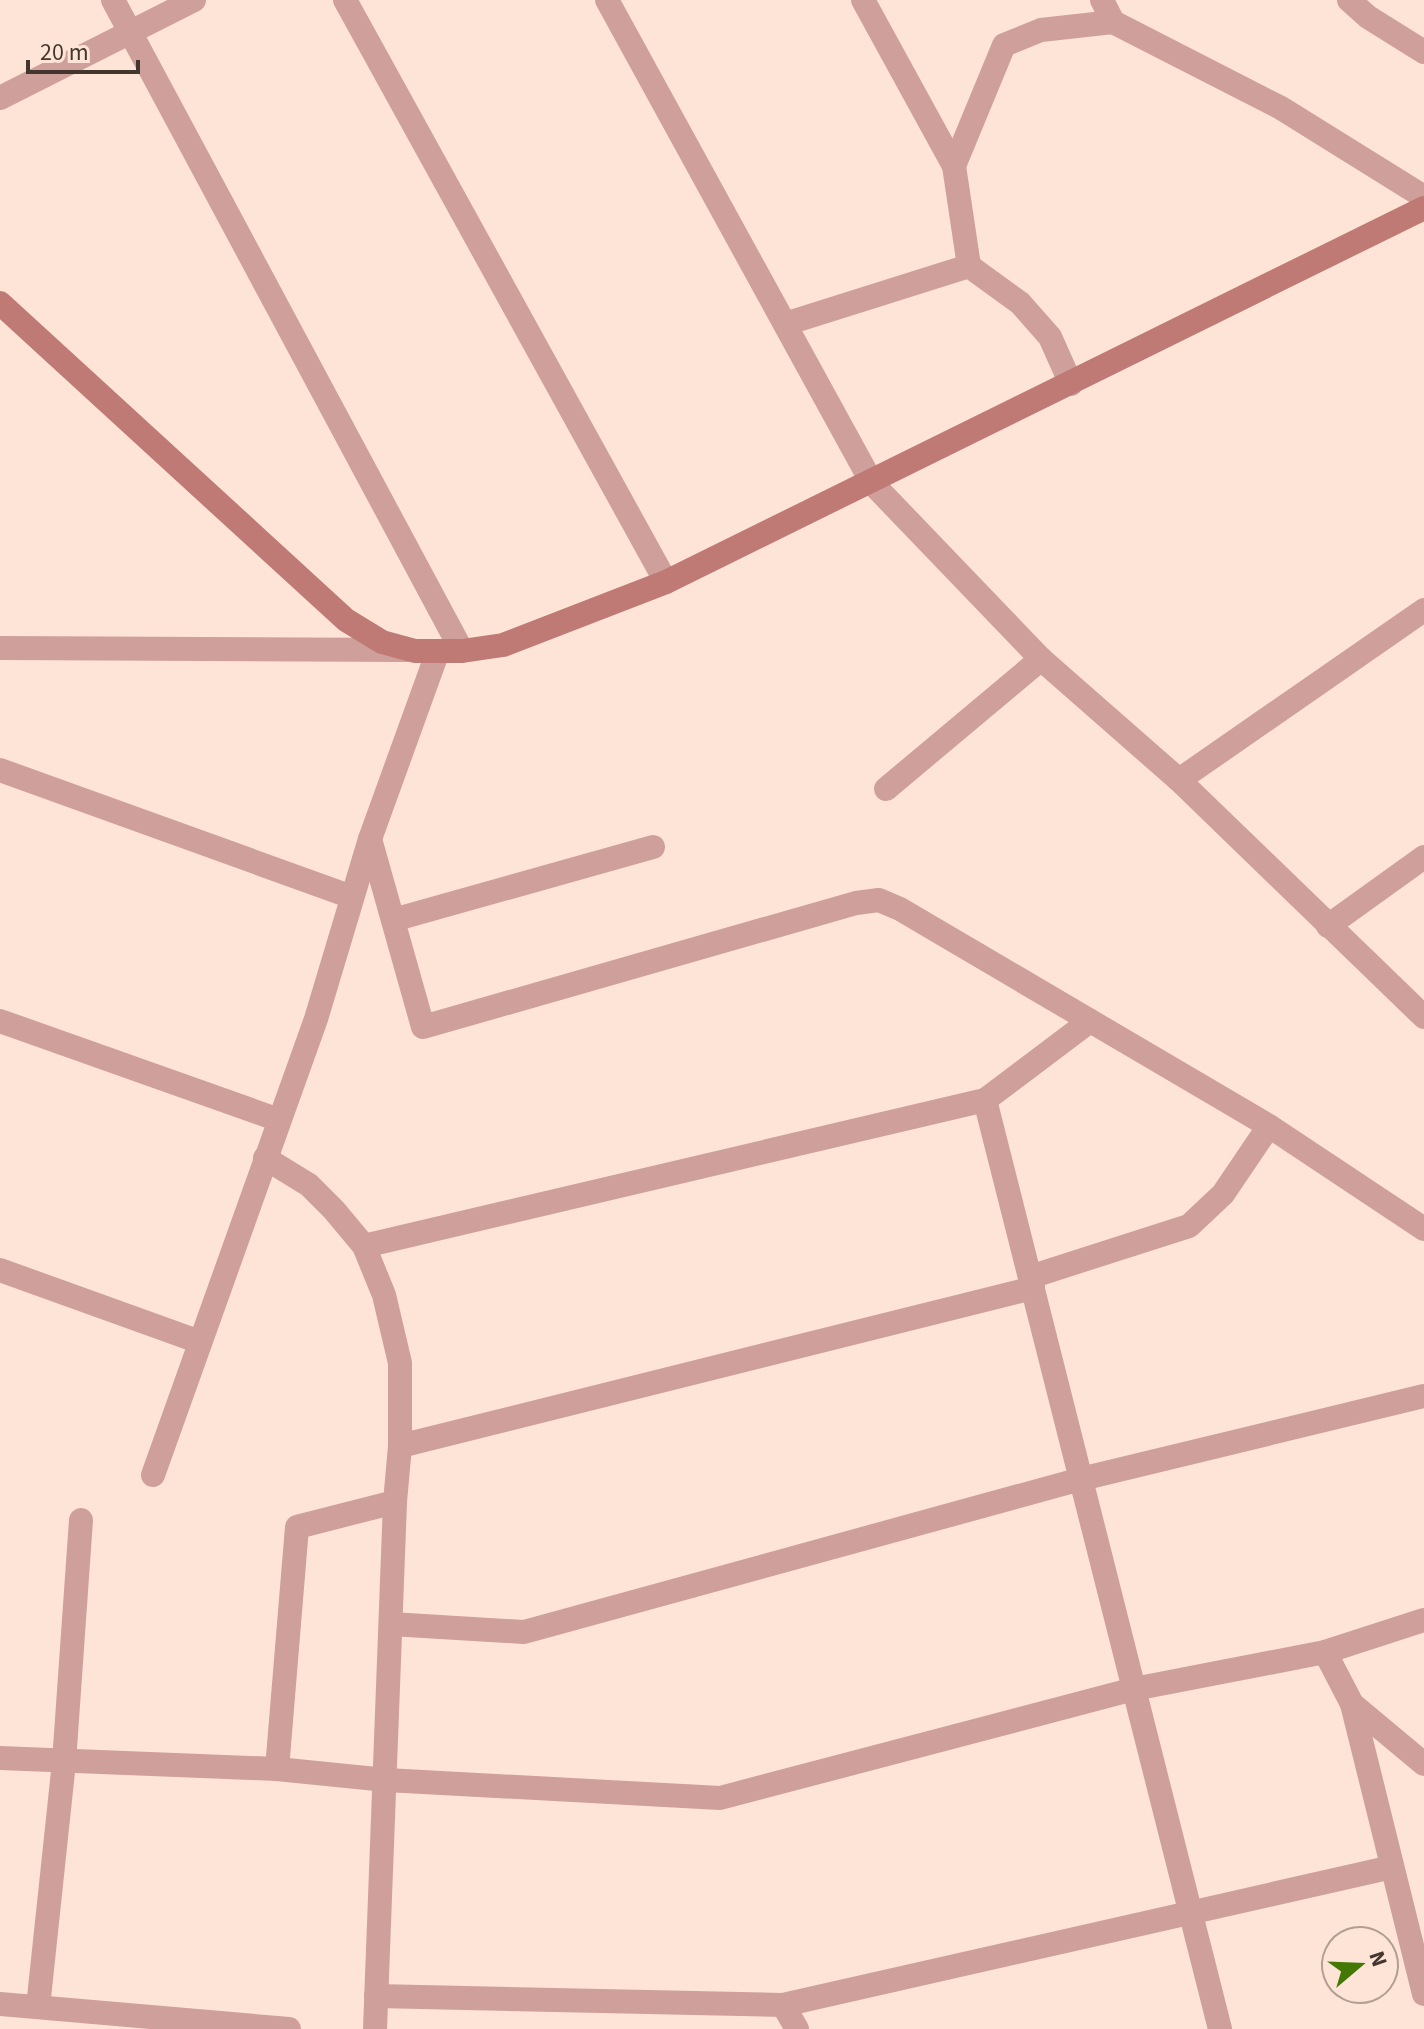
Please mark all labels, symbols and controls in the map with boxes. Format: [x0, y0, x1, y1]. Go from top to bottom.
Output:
scale bar [28, 24, 138, 74]
text: 20 m [40, 35, 89, 70]
north arrow [1320, 1925, 1400, 2005]
text: N [1360, 1947, 1395, 1971]

